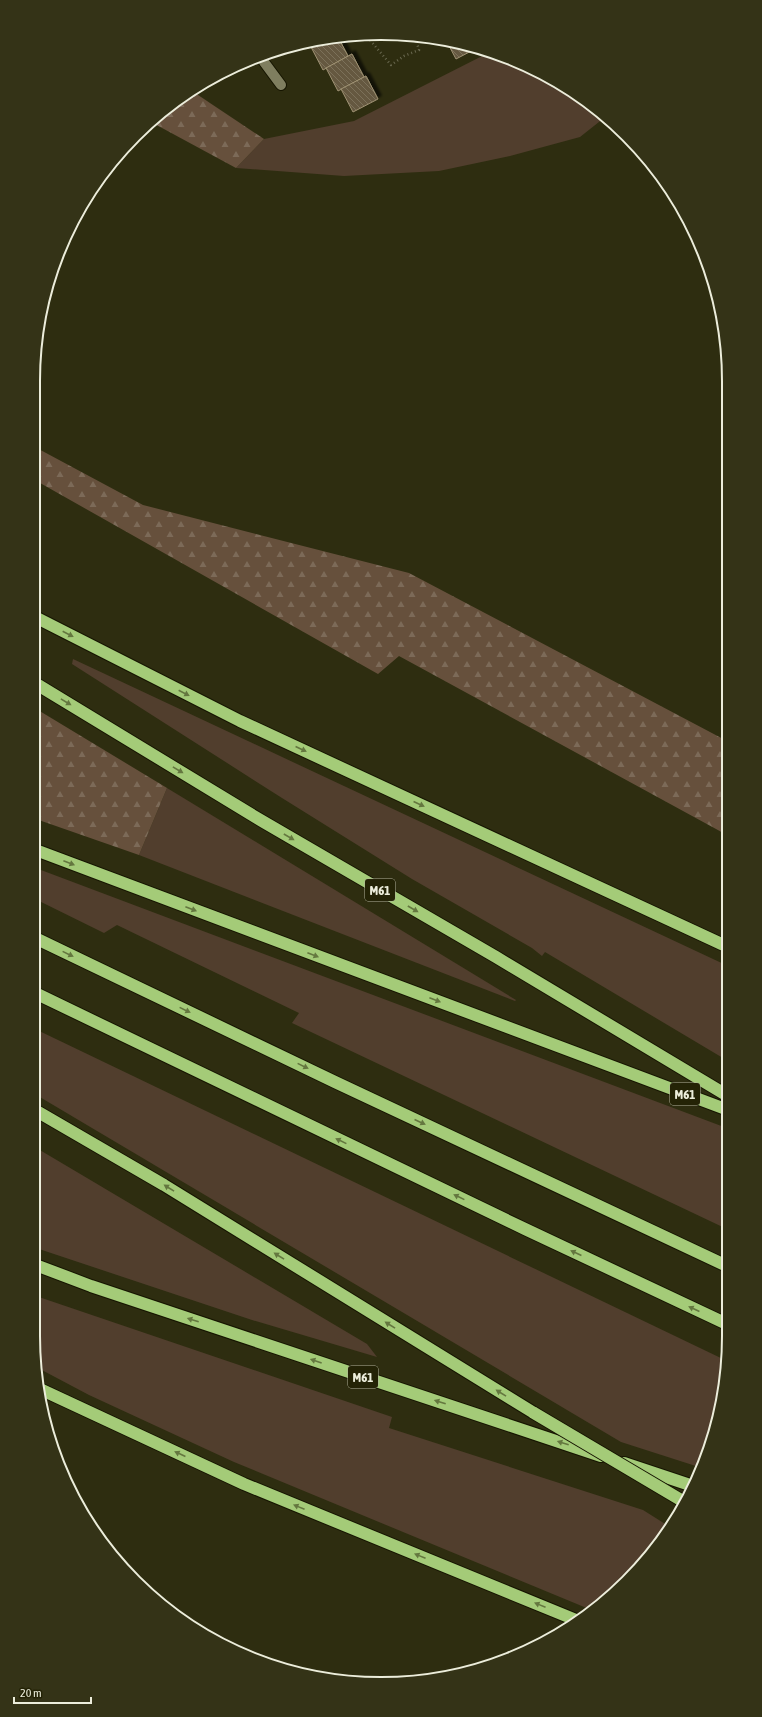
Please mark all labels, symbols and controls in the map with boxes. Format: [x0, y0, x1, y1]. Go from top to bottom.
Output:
one-way arrow [62, 631, 74, 637]
one-way arrow [178, 690, 189, 696]
one-way arrow [60, 699, 72, 706]
one-way arrow [295, 747, 307, 753]
one-way arrow [172, 766, 184, 773]
one-way arrow [413, 801, 424, 807]
one-way arrow [283, 833, 295, 840]
one-way arrow [64, 861, 76, 867]
road number: M61 [365, 879, 395, 901]
one-way arrow [186, 906, 198, 912]
one-way arrow [407, 906, 419, 913]
one-way arrow [62, 951, 74, 957]
one-way arrow [307, 952, 319, 958]
one-way arrow [429, 998, 441, 1004]
one-way arrow [180, 1007, 191, 1013]
one-way arrow [297, 1063, 308, 1069]
road number: M61 [670, 1083, 700, 1105]
one-way arrow [415, 1119, 426, 1125]
one-way arrow [336, 1138, 347, 1144]
one-way arrow [164, 1184, 174, 1192]
one-way arrow [453, 1194, 464, 1201]
one-way arrow [570, 1250, 582, 1256]
one-way arrow [273, 1253, 285, 1260]
one-way arrow [688, 1306, 699, 1312]
one-way arrow [187, 1317, 199, 1323]
one-way arrow [384, 1321, 396, 1328]
one-way arrow [310, 1358, 322, 1364]
road number: M61 [348, 1366, 378, 1388]
one-way arrow [496, 1389, 506, 1397]
one-way arrow [433, 1399, 445, 1405]
one-way arrow [557, 1440, 569, 1446]
one-way arrow [174, 1451, 186, 1457]
one-way arrow [293, 1503, 305, 1509]
one-way arrow [414, 1553, 425, 1559]
one-way arrow [533, 1602, 545, 1608]
scale bar [14, 1679, 91, 1705]
text: 20 m [20, 1686, 42, 1700]

